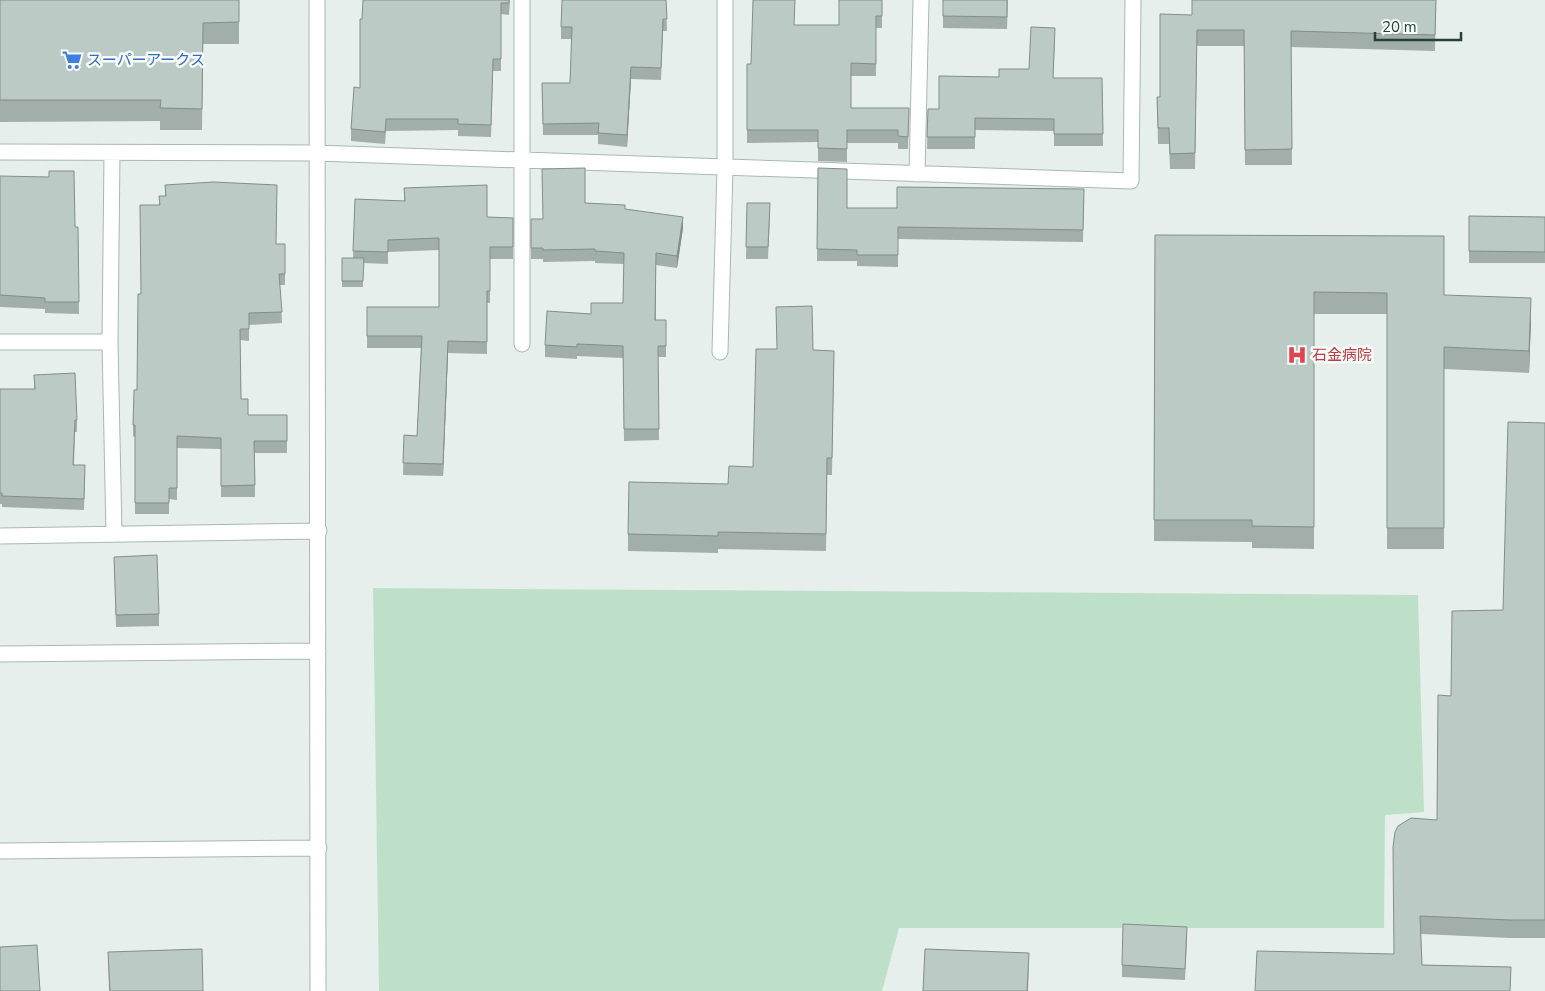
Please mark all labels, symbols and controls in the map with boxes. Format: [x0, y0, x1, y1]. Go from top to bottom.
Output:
scale bar [1375, 10, 1461, 42]
text: 20 m [1382, 17, 1417, 37]
supermarket icon: スーパーアークス [61, 49, 83, 71]
place label: スーパーアークス [87, 50, 205, 70]
hospital icon: 石金病院 [1286, 344, 1308, 366]
place label: 石金病院 [1312, 345, 1372, 365]

